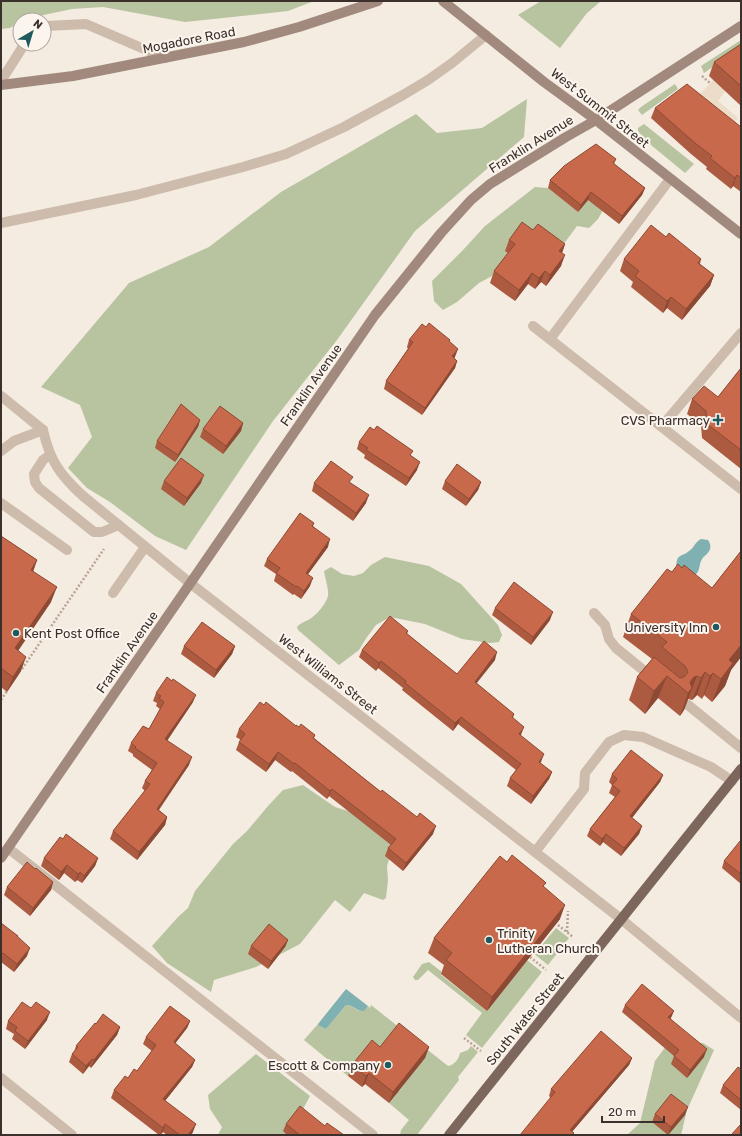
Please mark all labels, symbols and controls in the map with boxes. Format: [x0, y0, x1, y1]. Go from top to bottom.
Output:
north arrow [12, 12, 52, 52]
text: N [31, 17, 45, 32]
street label: Mogadore Road [141, 24, 237, 57]
street label: West Summit Street [548, 65, 652, 151]
street label: Franklin Avenue [486, 112, 576, 176]
street label: Franklin Avenue [277, 341, 345, 429]
place label: CVS Pharmacy [621, 413, 710, 428]
marker: CVS Pharmacy [713, 415, 723, 425]
street label: Franklin Avenue [93, 608, 161, 696]
place label: University Inn [625, 620, 708, 635]
marker: University Inn [711, 622, 721, 632]
place label: Kent Post Office [24, 626, 120, 641]
marker: Kent Post Office [11, 628, 21, 638]
street label: West Williams Street [276, 631, 380, 717]
place label: Trinity Lutheran Church [497, 926, 600, 956]
marker: Trinity Lutheran Church [484, 935, 494, 945]
street label: South Water Street [483, 970, 567, 1068]
place label: Escott & Company [268, 1058, 380, 1073]
marker: Escott & Company [383, 1060, 393, 1070]
scale bar [602, 1098, 664, 1124]
text: 20 m [608, 1105, 636, 1119]

